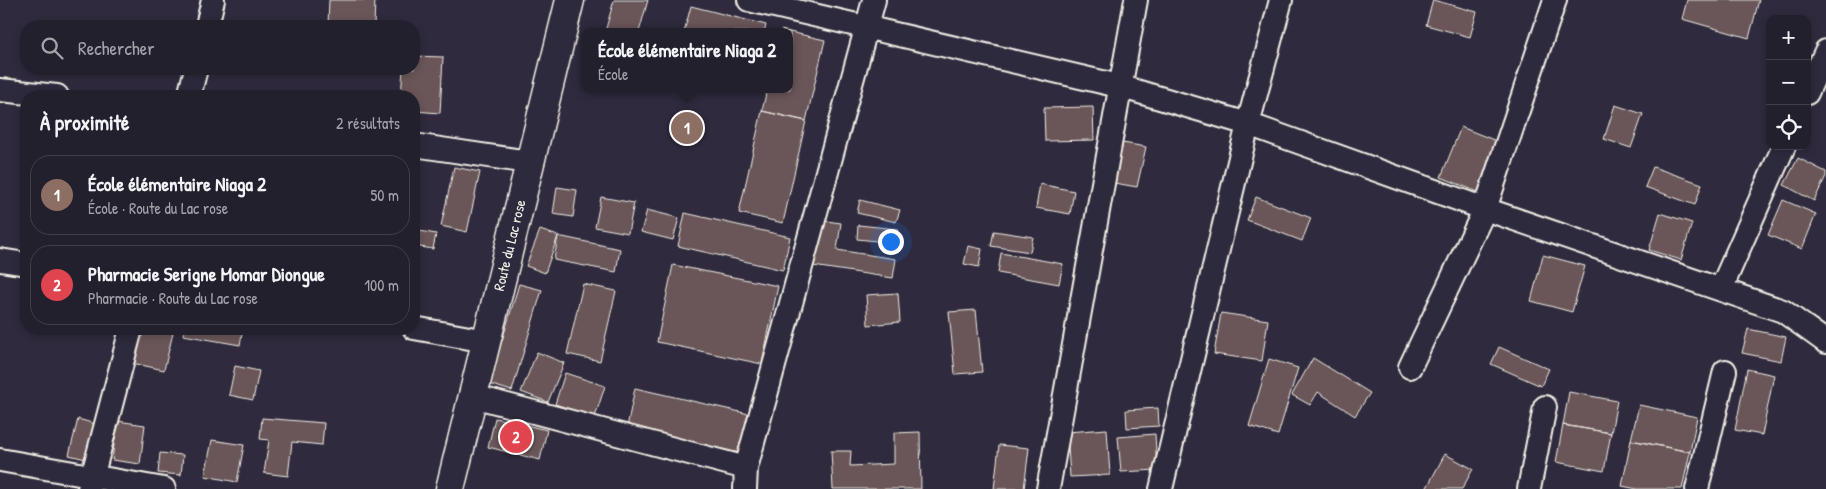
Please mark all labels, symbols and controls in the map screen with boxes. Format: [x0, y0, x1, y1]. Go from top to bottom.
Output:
map controls [1766, 15, 1811, 150]
button: + [1766, 15, 1811, 60]
search box [20, 20, 420, 75]
popup [581, 28, 793, 93]
icon: search [38, 34, 66, 62]
text: Rechercher [78, 35, 155, 61]
text: École élémentaire Niaga 2 [598, 37, 776, 63]
button: − [1766, 60, 1811, 105]
text: École [598, 63, 628, 85]
button: locate [1766, 105, 1811, 150]
text: À proximité [40, 108, 129, 137]
pin: 1 [671, 109, 703, 147]
text: 2 résultats [336, 112, 400, 134]
text: École élémentaire Niaga 2 [88, 171, 266, 197]
text: 1 [54, 184, 60, 206]
text: 50 m [371, 184, 399, 206]
text: École · Route du Lac rose [88, 197, 228, 219]
street label: Route du Lac rose [488, 197, 531, 293]
your location [878, 229, 904, 255]
text: Pharmacie Serigne Momar Diongue [88, 261, 325, 287]
text: 2 [53, 274, 61, 296]
text: 100 m [364, 274, 399, 296]
text: Pharmacie · Route du Lac rose [88, 287, 258, 309]
pin: 2 [500, 418, 532, 456]

